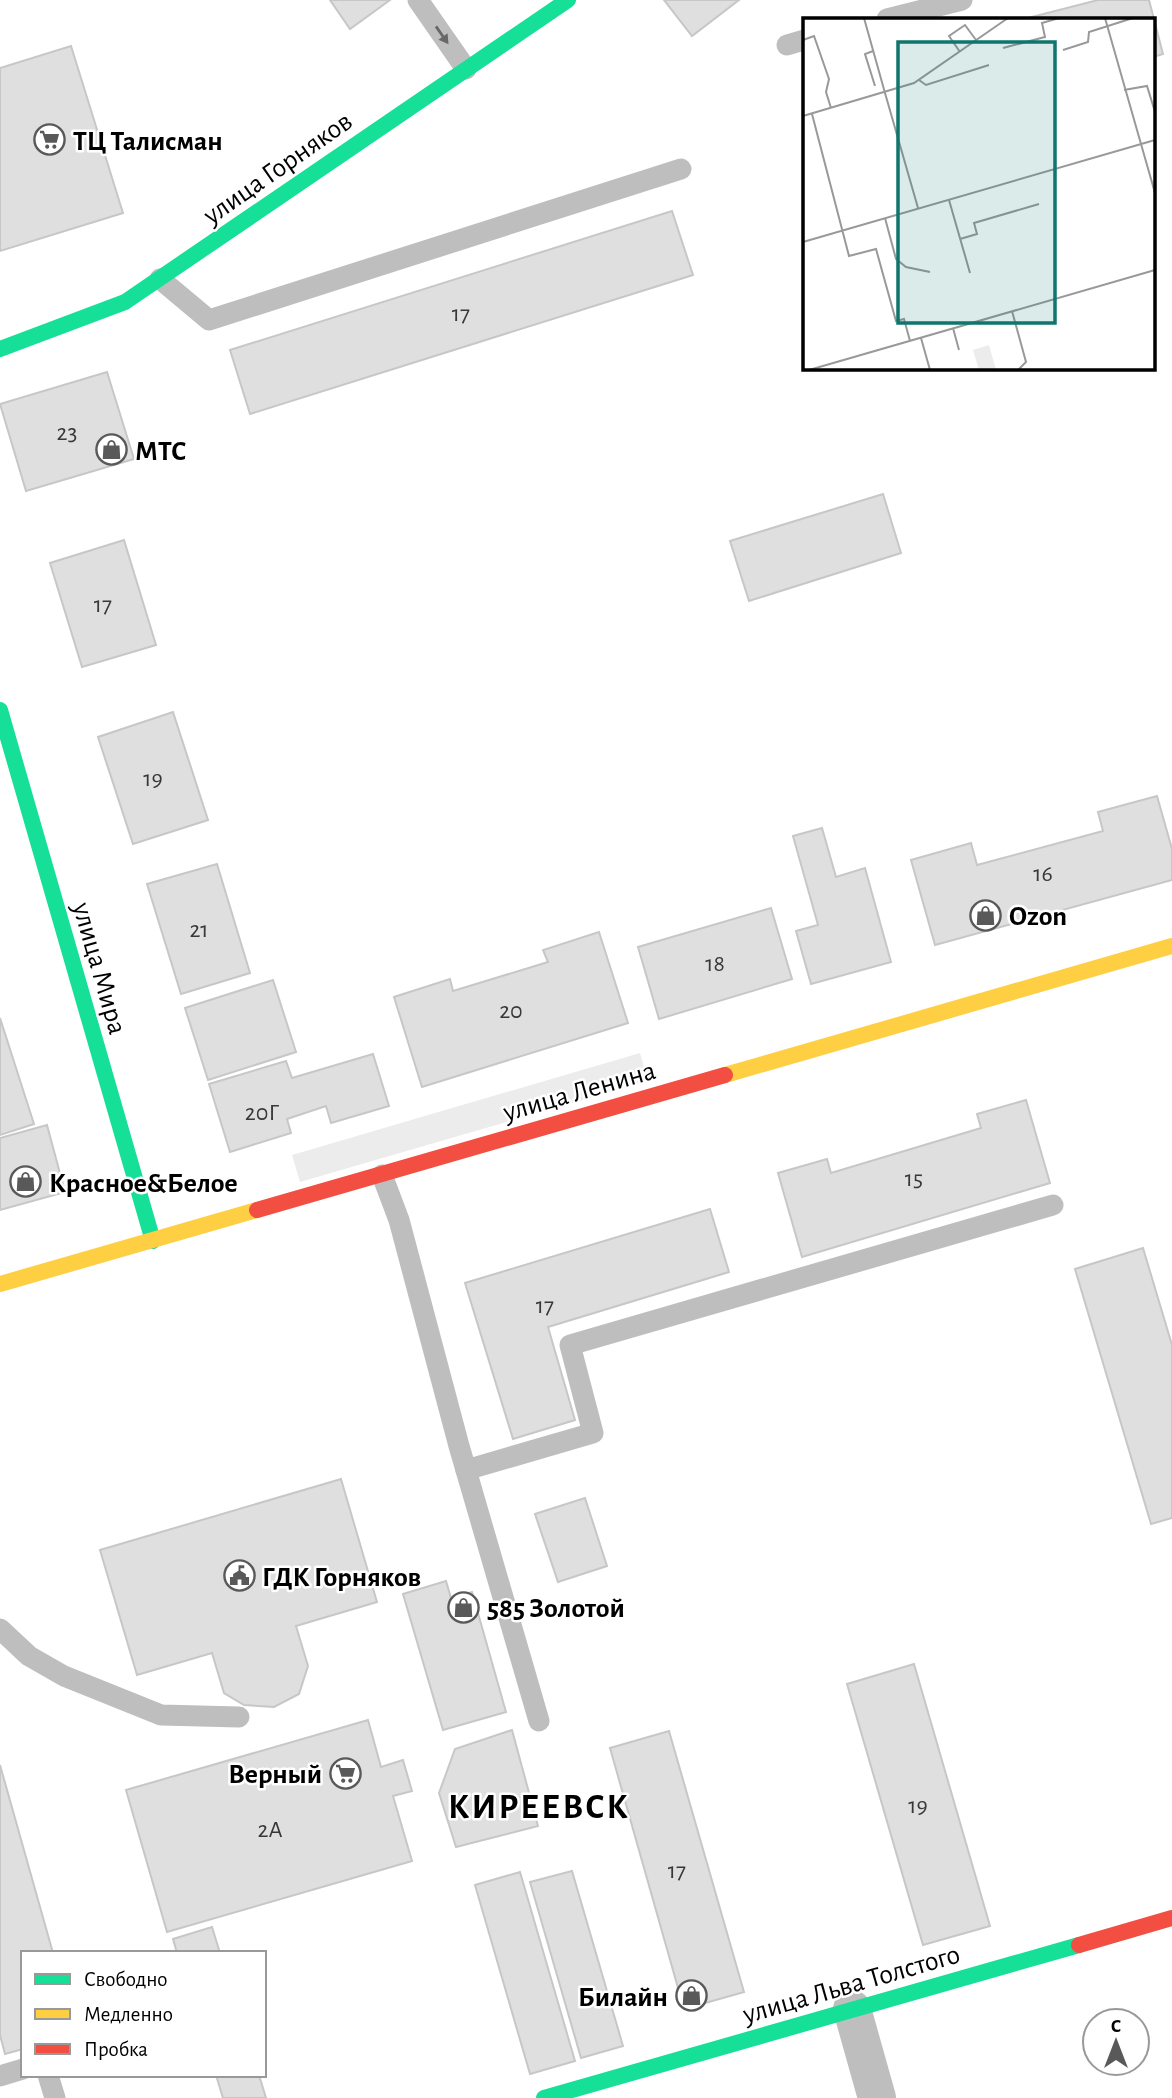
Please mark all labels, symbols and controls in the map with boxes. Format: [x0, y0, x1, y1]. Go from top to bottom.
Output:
inset map [803, 18, 1154, 369]
one-way arrow [435, 26, 449, 44]
street label: улица Горняков [198, 107, 358, 231]
supermarket icon: ТЦ Талисман [33, 123, 67, 157]
place label: ТЦ Талисман [73, 128, 223, 156]
house number: 17 [452, 302, 470, 326]
house number: 23 [57, 421, 77, 445]
shop icon: МТС [95, 433, 129, 467]
place label: МТС [135, 438, 186, 466]
house number: 17 [94, 593, 112, 617]
house number: 19 [143, 767, 163, 791]
house number: 16 [1033, 862, 1053, 886]
street label: улица Мира [67, 898, 131, 1038]
shop icon: Ozon [969, 898, 1003, 932]
place label: Ozon [1009, 903, 1067, 931]
house number: 21 [189, 918, 209, 942]
house number: 18 [705, 952, 725, 976]
house number: 20 [499, 999, 523, 1023]
street label: улица Ленина [499, 1057, 659, 1127]
house number: 20Г [245, 1101, 279, 1125]
shop icon: Красное&Белое [9, 1165, 43, 1199]
house number: 15 [905, 1167, 923, 1191]
place label: Красное&Белое [49, 1170, 238, 1198]
house number: 17 [536, 1294, 554, 1318]
public building icon: ГДК Горняков [222, 1559, 256, 1593]
place label: ГДК Горняков [262, 1564, 421, 1592]
shop icon: 585 Золотой [447, 1590, 481, 1624]
place label: 585 Золотой [487, 1595, 625, 1623]
supermarket icon: Верный [328, 1756, 362, 1790]
place label: Верный [228, 1761, 322, 1789]
district label: КИРЕЕВСК [448, 1790, 630, 1825]
house number: 19 [908, 1794, 928, 1818]
house number: 2А [257, 1818, 283, 1842]
house number: 17 [668, 1859, 686, 1883]
street label: улица Льва Толстого [739, 1941, 963, 2030]
legend [21, 1951, 266, 2077]
text: Свободно [84, 1969, 168, 1990]
shop icon: Билайн [674, 1979, 708, 2013]
place label: Билайн [578, 1984, 668, 2012]
text: Медленно [84, 2004, 173, 2025]
north arrow [1081, 2007, 1151, 2077]
text: С [1111, 2017, 1121, 2036]
text: Пробка [84, 2039, 148, 2060]

